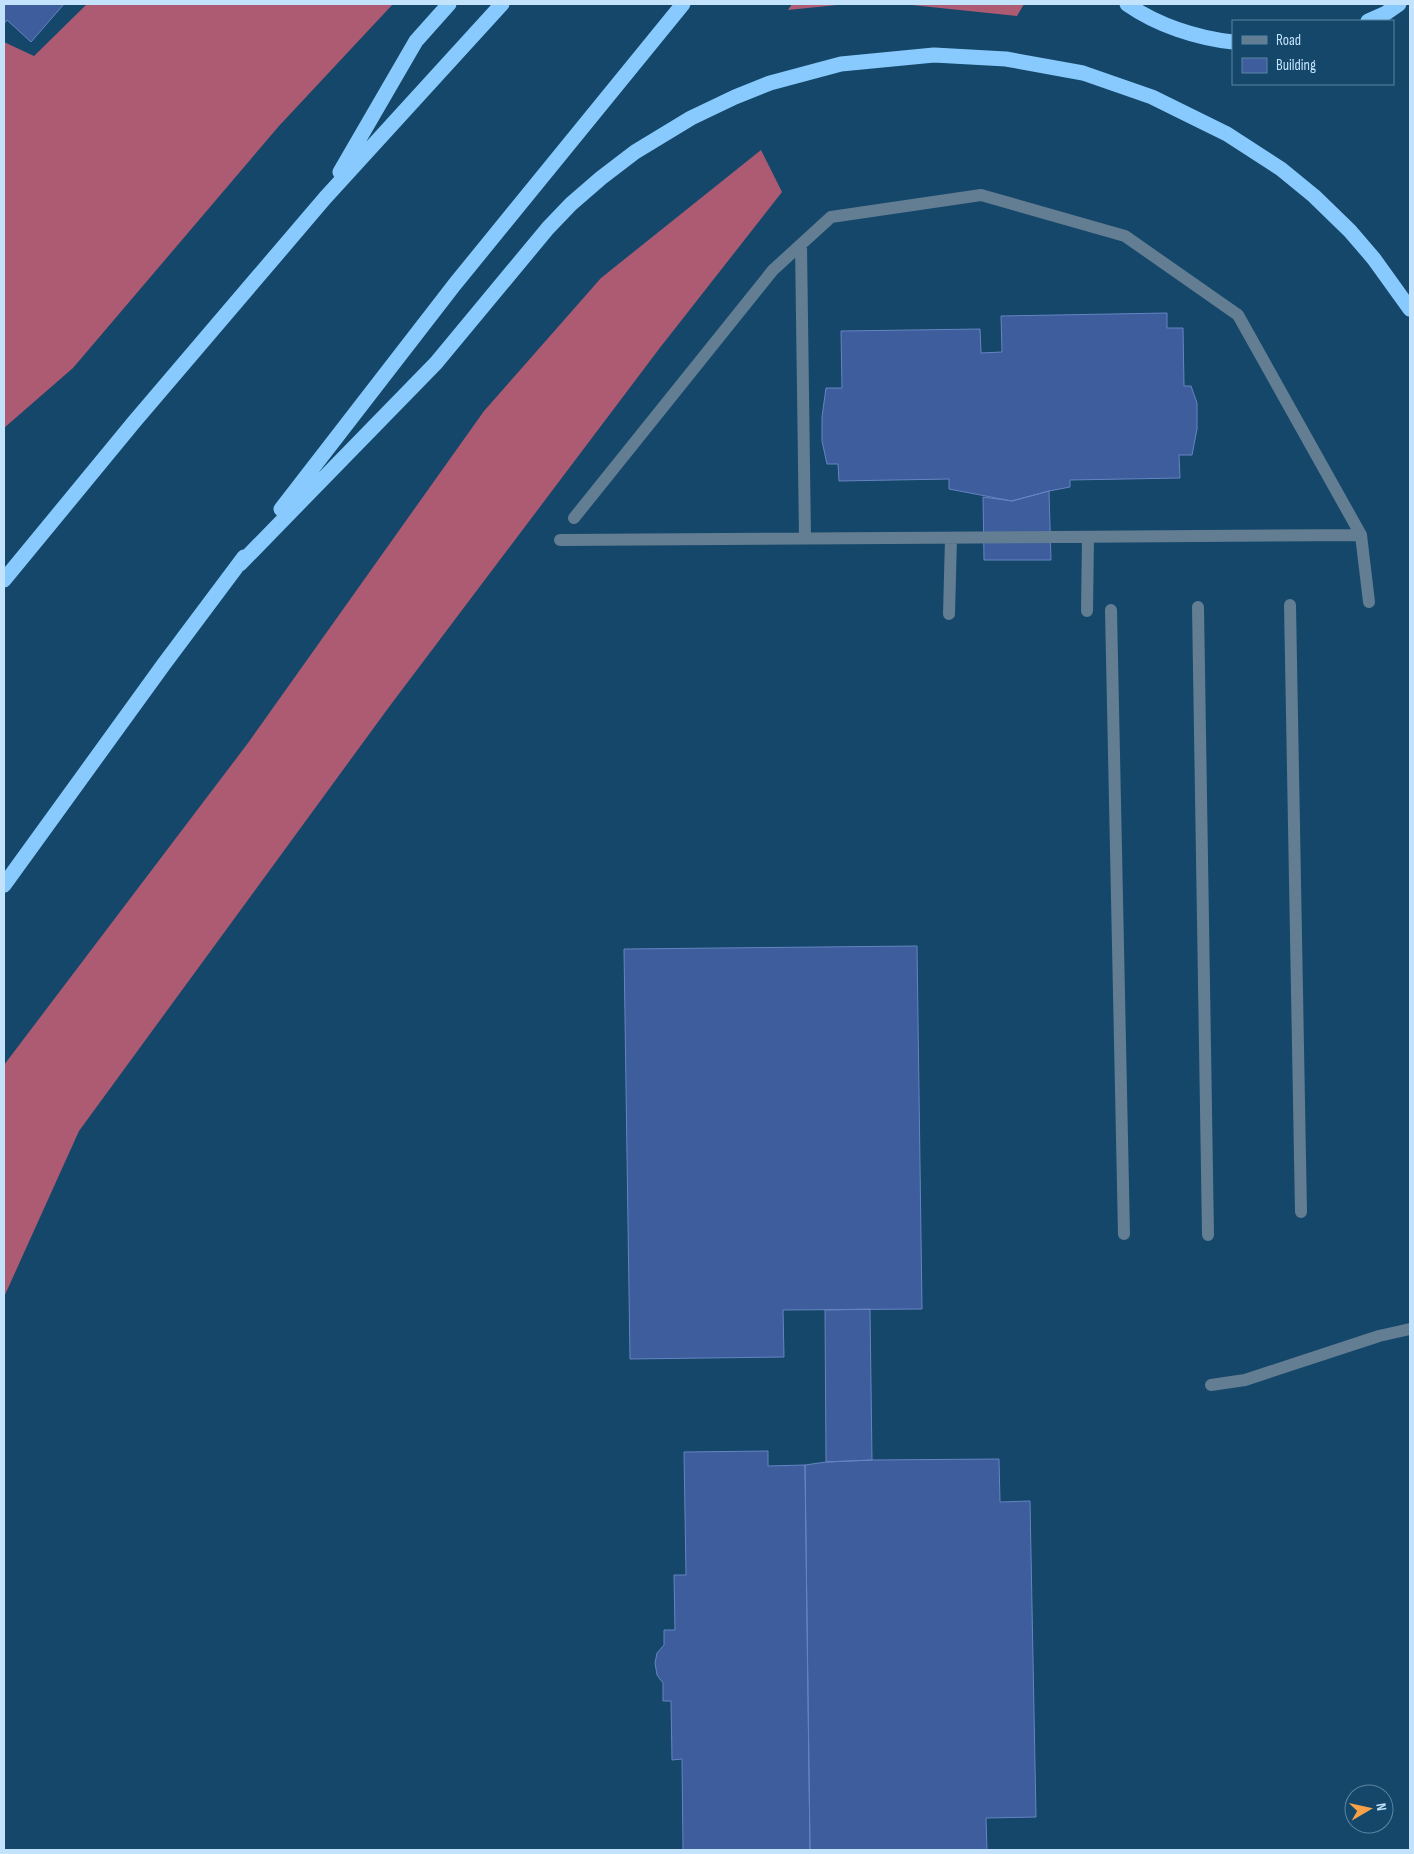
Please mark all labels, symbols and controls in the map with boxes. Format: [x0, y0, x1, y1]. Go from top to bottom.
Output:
legend [1232, 20, 1394, 85]
text: Road [1276, 31, 1301, 50]
text: Building [1276, 56, 1316, 75]
north arrow [1344, 1784, 1394, 1834]
text: N [1372, 1802, 1390, 1812]

